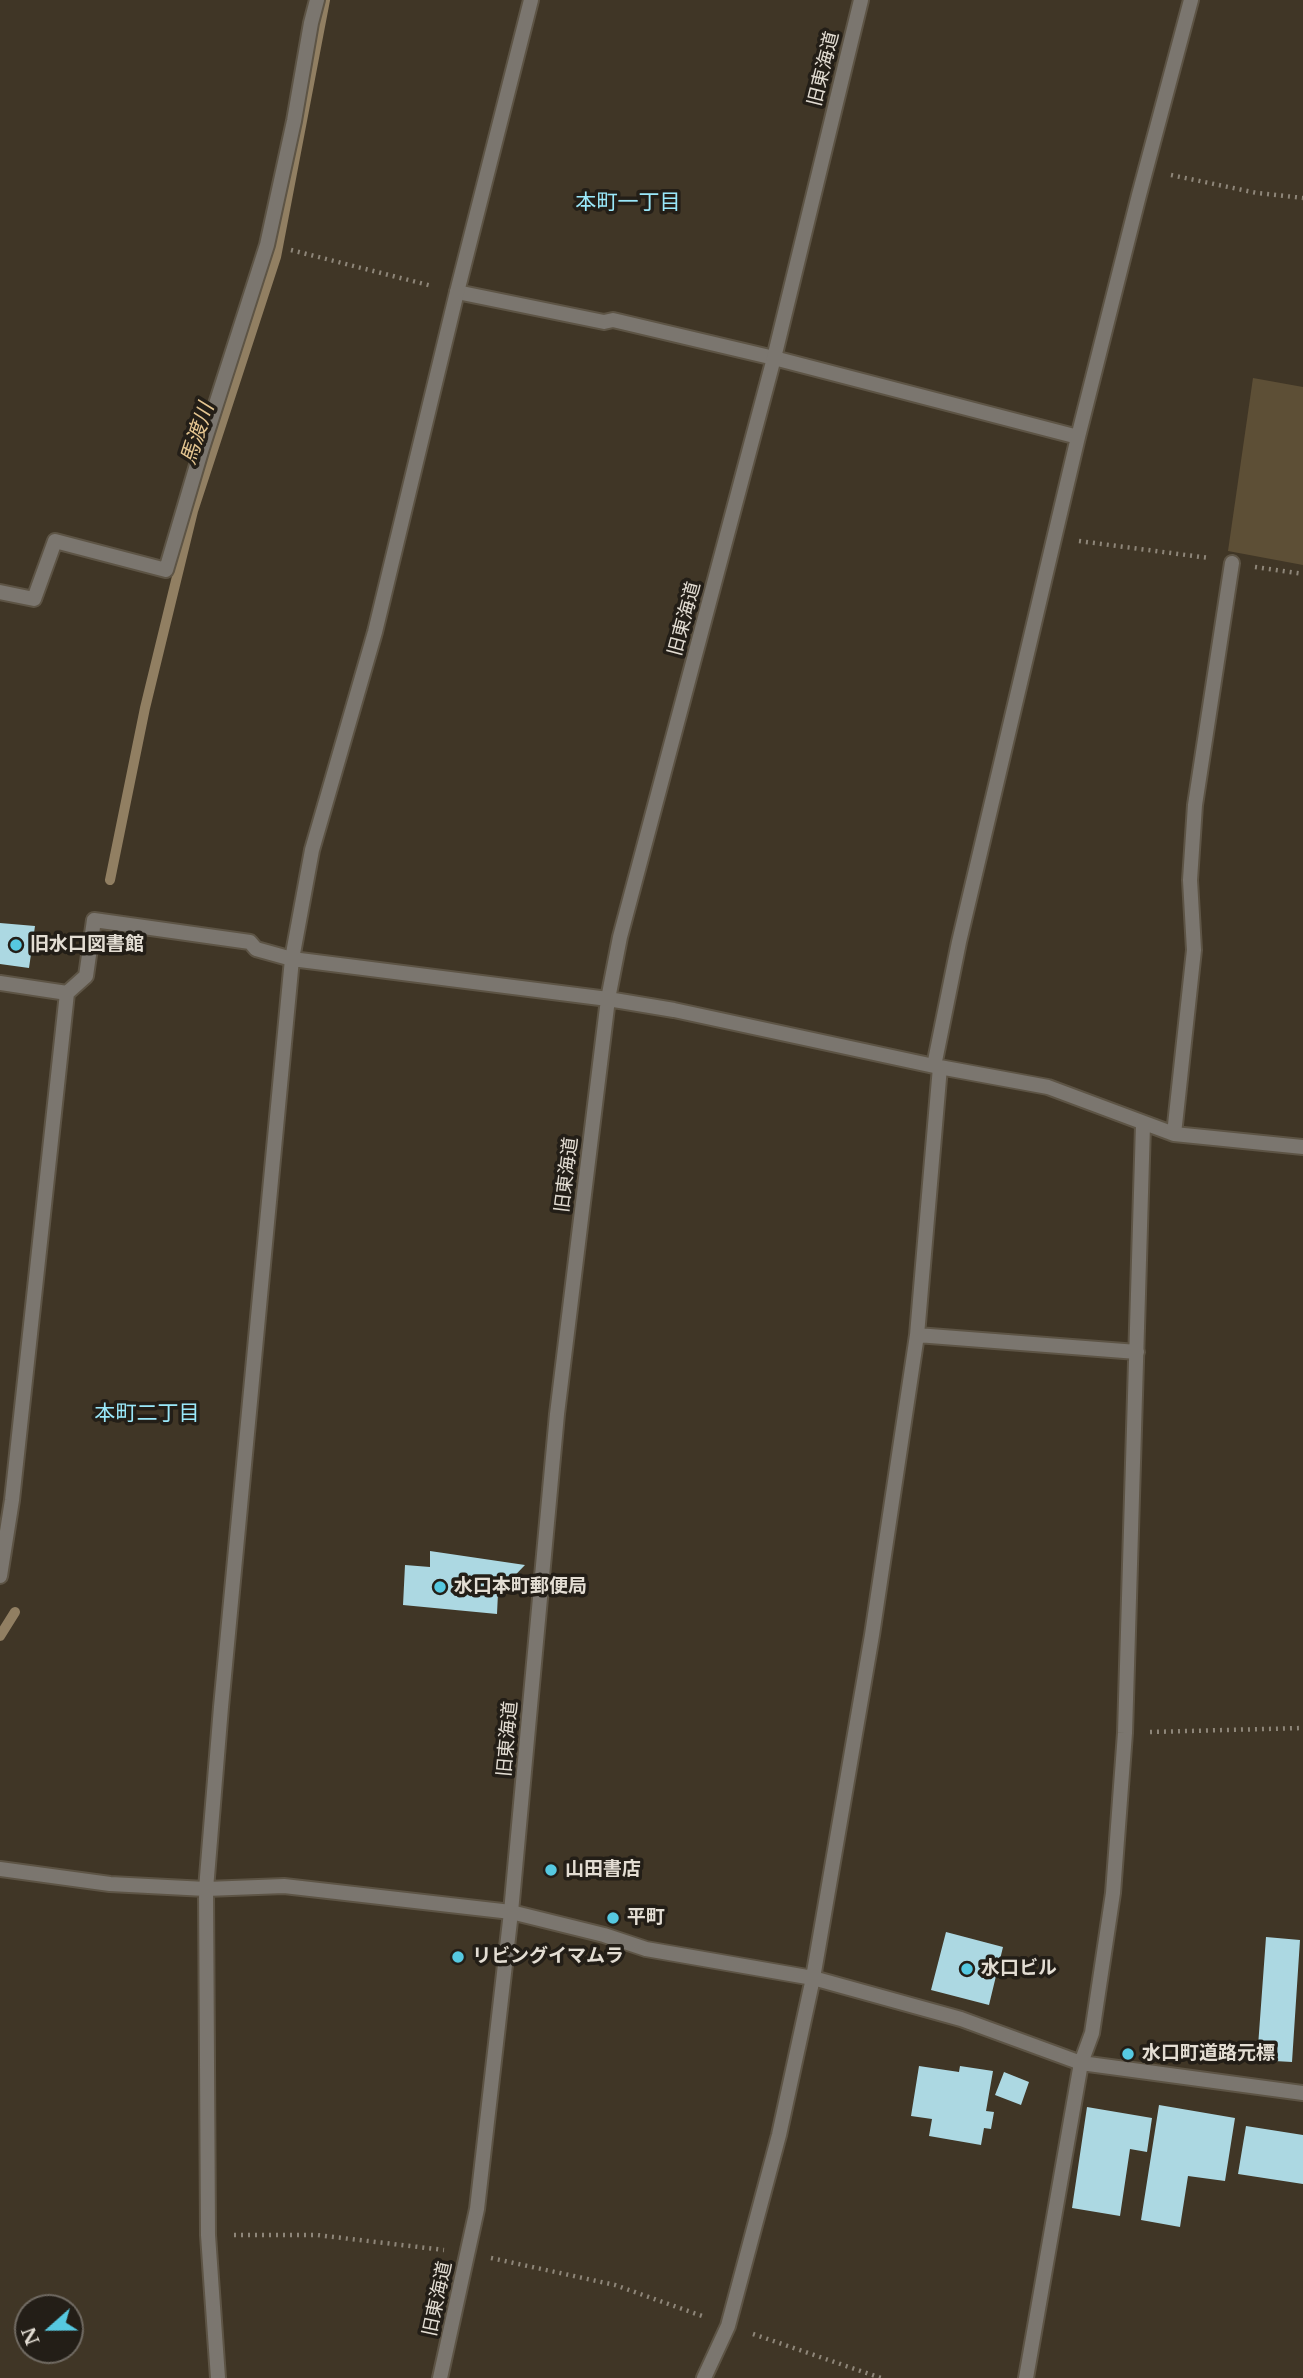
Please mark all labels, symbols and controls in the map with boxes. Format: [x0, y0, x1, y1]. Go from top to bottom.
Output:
street label: 旧東海道 [804, 29, 844, 109]
district label: 本町一丁目 [576, 190, 680, 216]
water label: 馬渡川 [176, 400, 220, 468]
street label: 旧東海道 [664, 579, 706, 659]
place label: 旧水口図書館 [30, 934, 144, 956]
marker: 旧水口図書館 [8, 937, 24, 953]
street label: 旧東海道 [551, 1136, 583, 1214]
district label: 本町二丁目 [95, 1401, 199, 1427]
place label: 水口本町郵便局 [454, 1576, 587, 1598]
marker: 水口本町郵便局 [432, 1579, 448, 1595]
street label: 旧東海道 [493, 1700, 523, 1778]
place label: 山田書店 [565, 1859, 641, 1881]
marker: 山田書店 [543, 1862, 559, 1878]
place label: 平町 [627, 1907, 665, 1929]
marker: 平町 [605, 1910, 621, 1926]
place label: リビングイマムラ [472, 1946, 624, 1968]
marker: リビングイマムラ [450, 1949, 466, 1965]
place label: 水口ビル [981, 1958, 1057, 1980]
marker: 水口ビル [959, 1961, 975, 1977]
place label: 水口町道路元標 [1142, 2043, 1275, 2065]
marker: 水口町道路元標 [1120, 2046, 1136, 2062]
street label: 旧東海道 [419, 2259, 457, 2339]
north arrow [14, 2294, 84, 2364]
text: N [17, 2324, 45, 2348]

